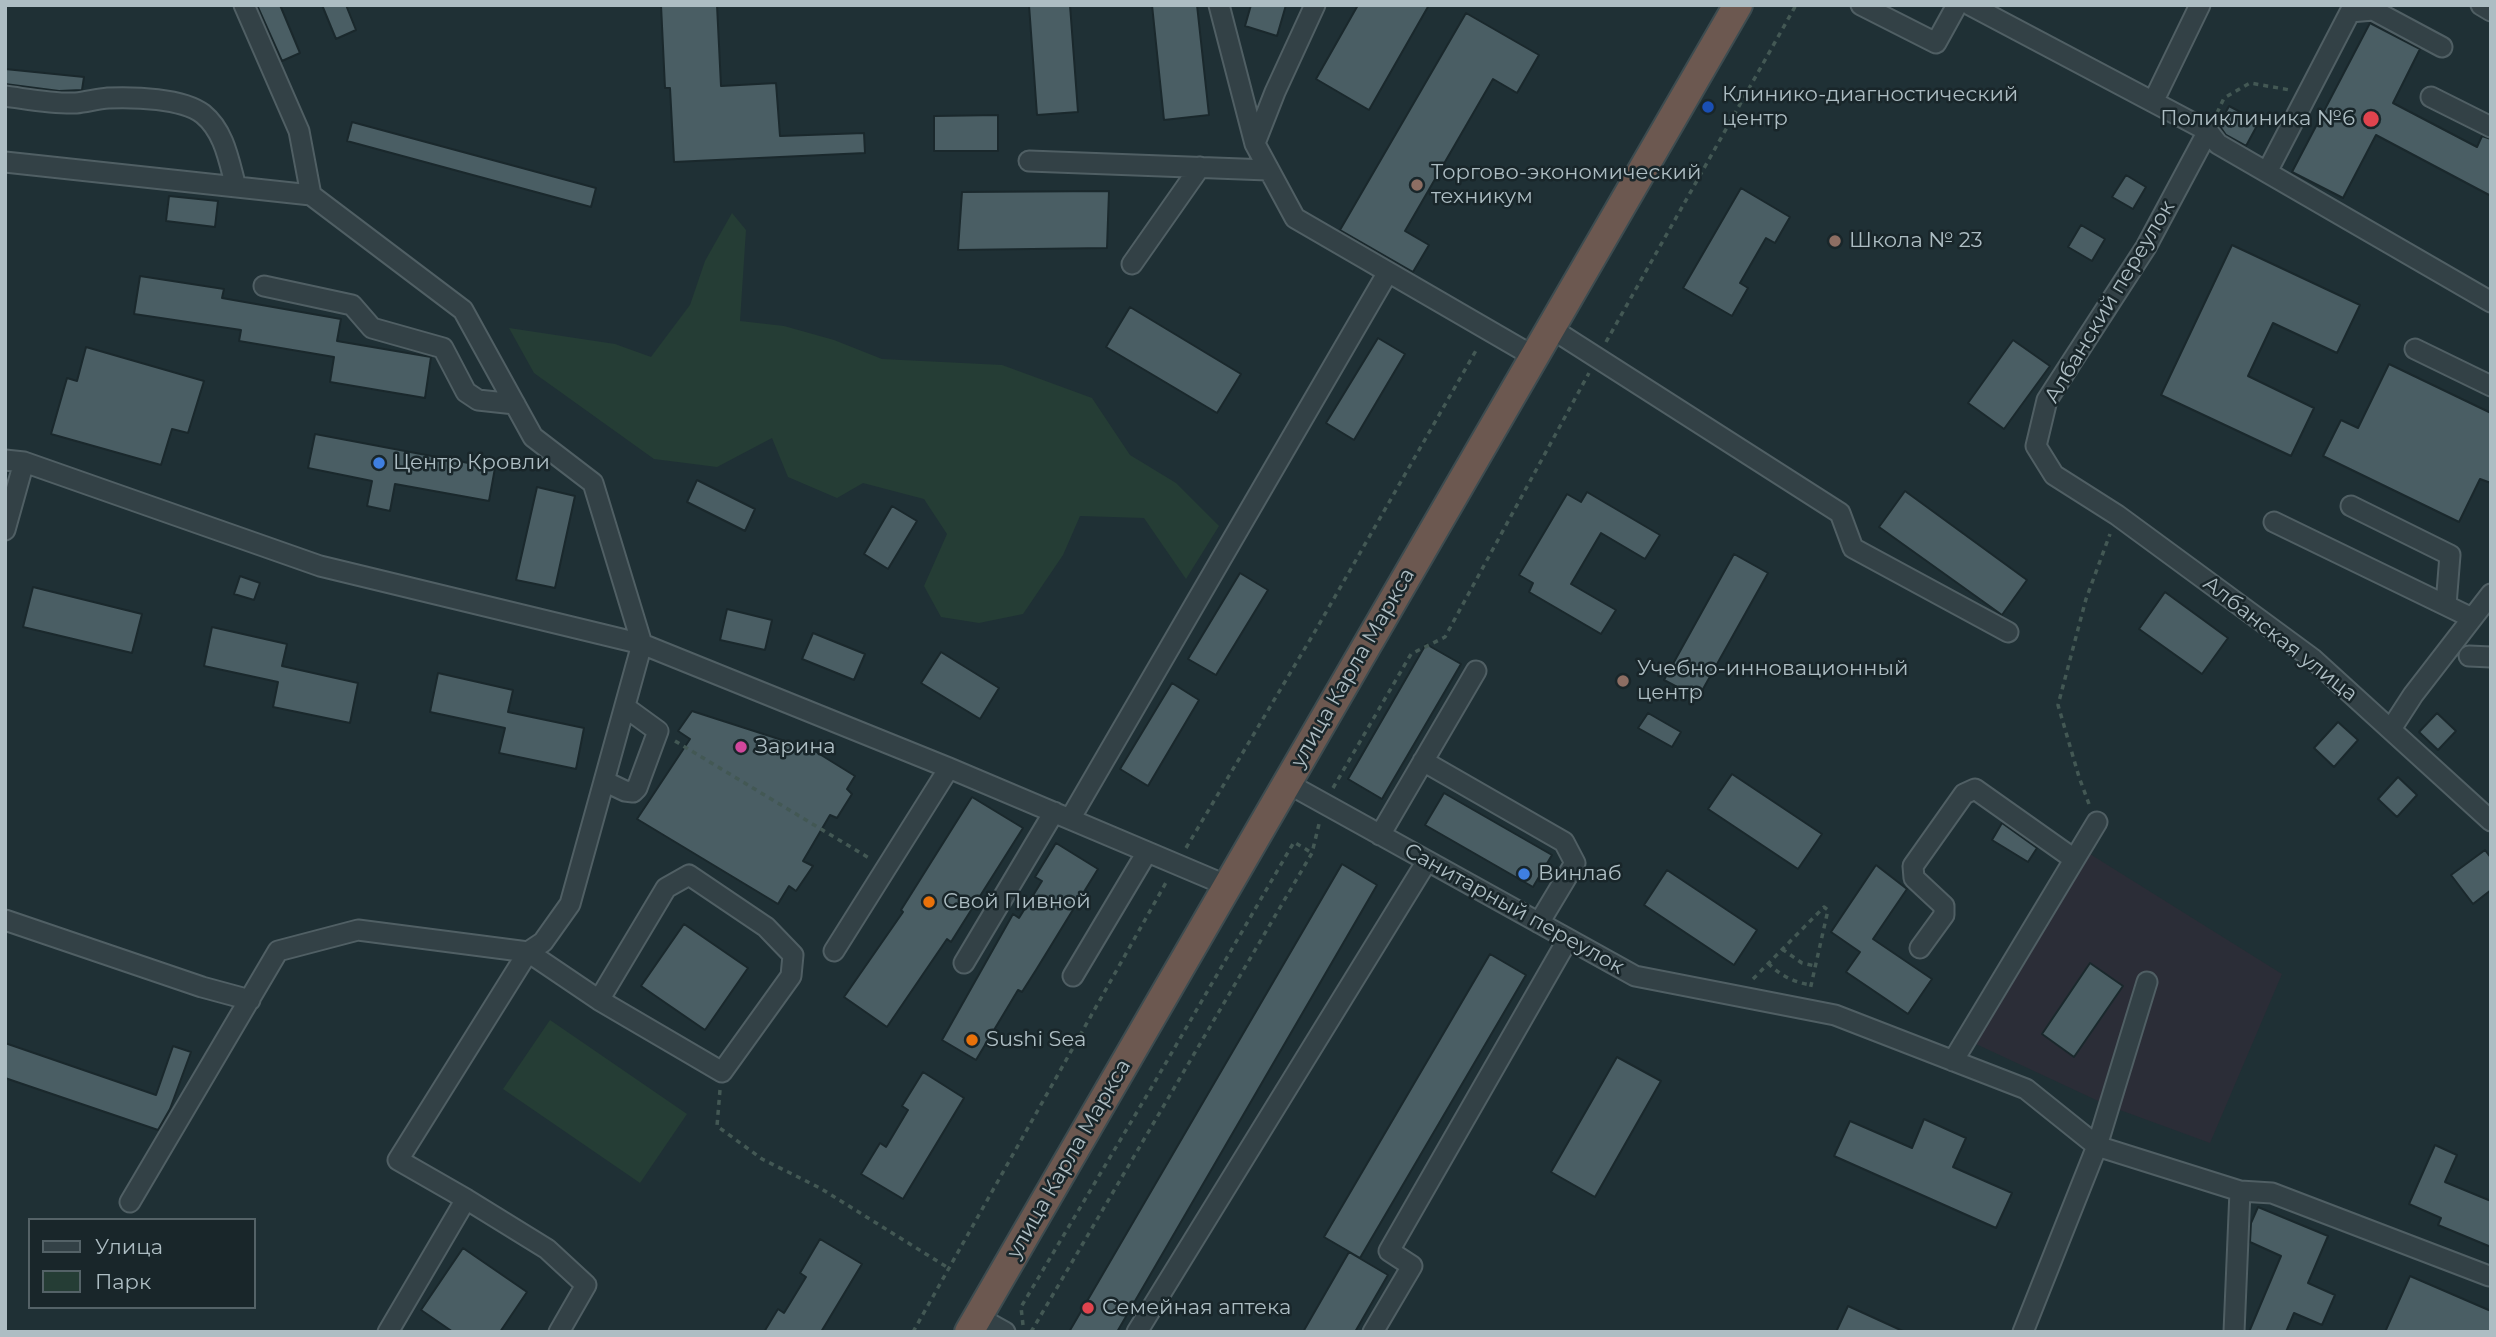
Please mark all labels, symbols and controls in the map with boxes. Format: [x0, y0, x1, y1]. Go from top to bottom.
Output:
place label: Клинико-диагностический центр [1722, 82, 2018, 132]
marker: Клинико-диагностический центр [1700, 99, 1716, 115]
place label: Поликлиника №6 [2160, 106, 2355, 132]
marker: Поликлиника №6 [2361, 109, 2381, 129]
place label: Торгово-экономический техникум [1431, 160, 1701, 210]
marker: Торгово-экономический техникум [1409, 177, 1425, 193]
street label: Албанский переулок [2039, 196, 2181, 408]
place label: Школа № 23 [1849, 228, 1983, 254]
marker: Школа № 23 [1827, 233, 1843, 249]
place label: Центр Кровли [393, 450, 550, 476]
marker: Центр Кровли [371, 455, 387, 471]
street label: улица Карла Маркса [1286, 564, 1420, 772]
street label: Албанская улица [2198, 571, 2362, 707]
place label: Учебно-инновационный центр [1637, 656, 1908, 706]
marker: Учебно-инновационный центр [1615, 673, 1631, 689]
place label: Зарина [755, 734, 836, 760]
marker: Зарина [733, 739, 749, 755]
street label: Санитарный переулок [1400, 838, 1628, 980]
place label: Винлаб [1538, 861, 1622, 887]
marker: Винлаб [1516, 866, 1532, 882]
place label: Свой Пивной [943, 889, 1091, 915]
marker: Свой Пивной [921, 894, 937, 910]
place label: Sushi Sea [986, 1027, 1086, 1053]
marker: Sushi Sea [964, 1032, 980, 1048]
street label: улица Карла Маркса [1002, 1055, 1136, 1263]
legend [28, 1218, 256, 1309]
text: Улица [95, 1234, 163, 1259]
text: Парк [95, 1269, 151, 1294]
place label: Семейная аптека [1102, 1295, 1291, 1321]
marker: Семейная аптека [1080, 1300, 1096, 1316]

